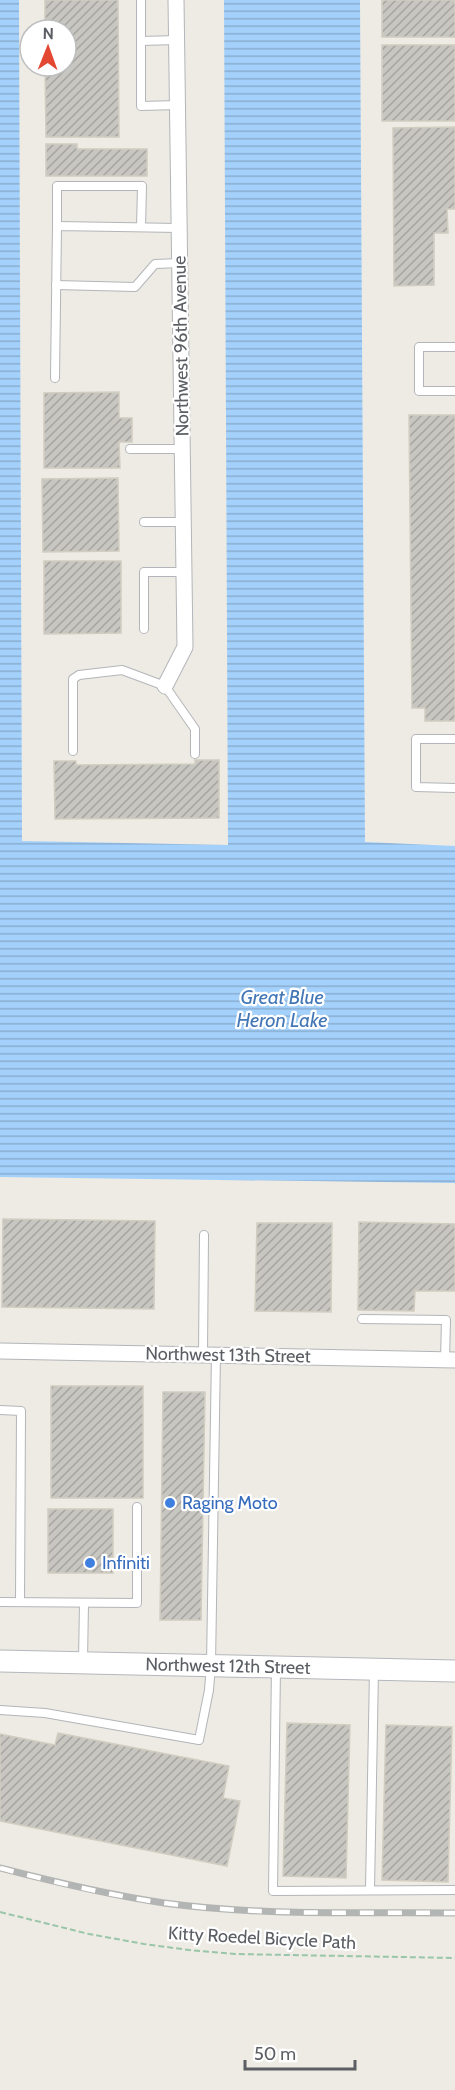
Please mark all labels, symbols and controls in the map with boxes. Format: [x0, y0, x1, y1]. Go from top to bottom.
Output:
north arrow [18, 18, 78, 78]
text: N [42, 24, 54, 43]
street label: Northwest 96th Avenue [168, 255, 194, 437]
water label: Great Blue Heron Lake [237, 985, 327, 1032]
street label: Northwest 13th Street [145, 1343, 311, 1367]
place label: Raging Moto [182, 1492, 278, 1514]
marker: Raging Moto [163, 1496, 177, 1510]
place label: Infiniti [102, 1552, 150, 1574]
marker: Infiniti [83, 1556, 97, 1570]
street label: Northwest 12th Street [145, 1653, 311, 1679]
street label: Kitty Roedel Bicycle Path [167, 1922, 357, 1954]
scale bar [245, 2033, 354, 2071]
text: 50 m [254, 2043, 296, 2065]

